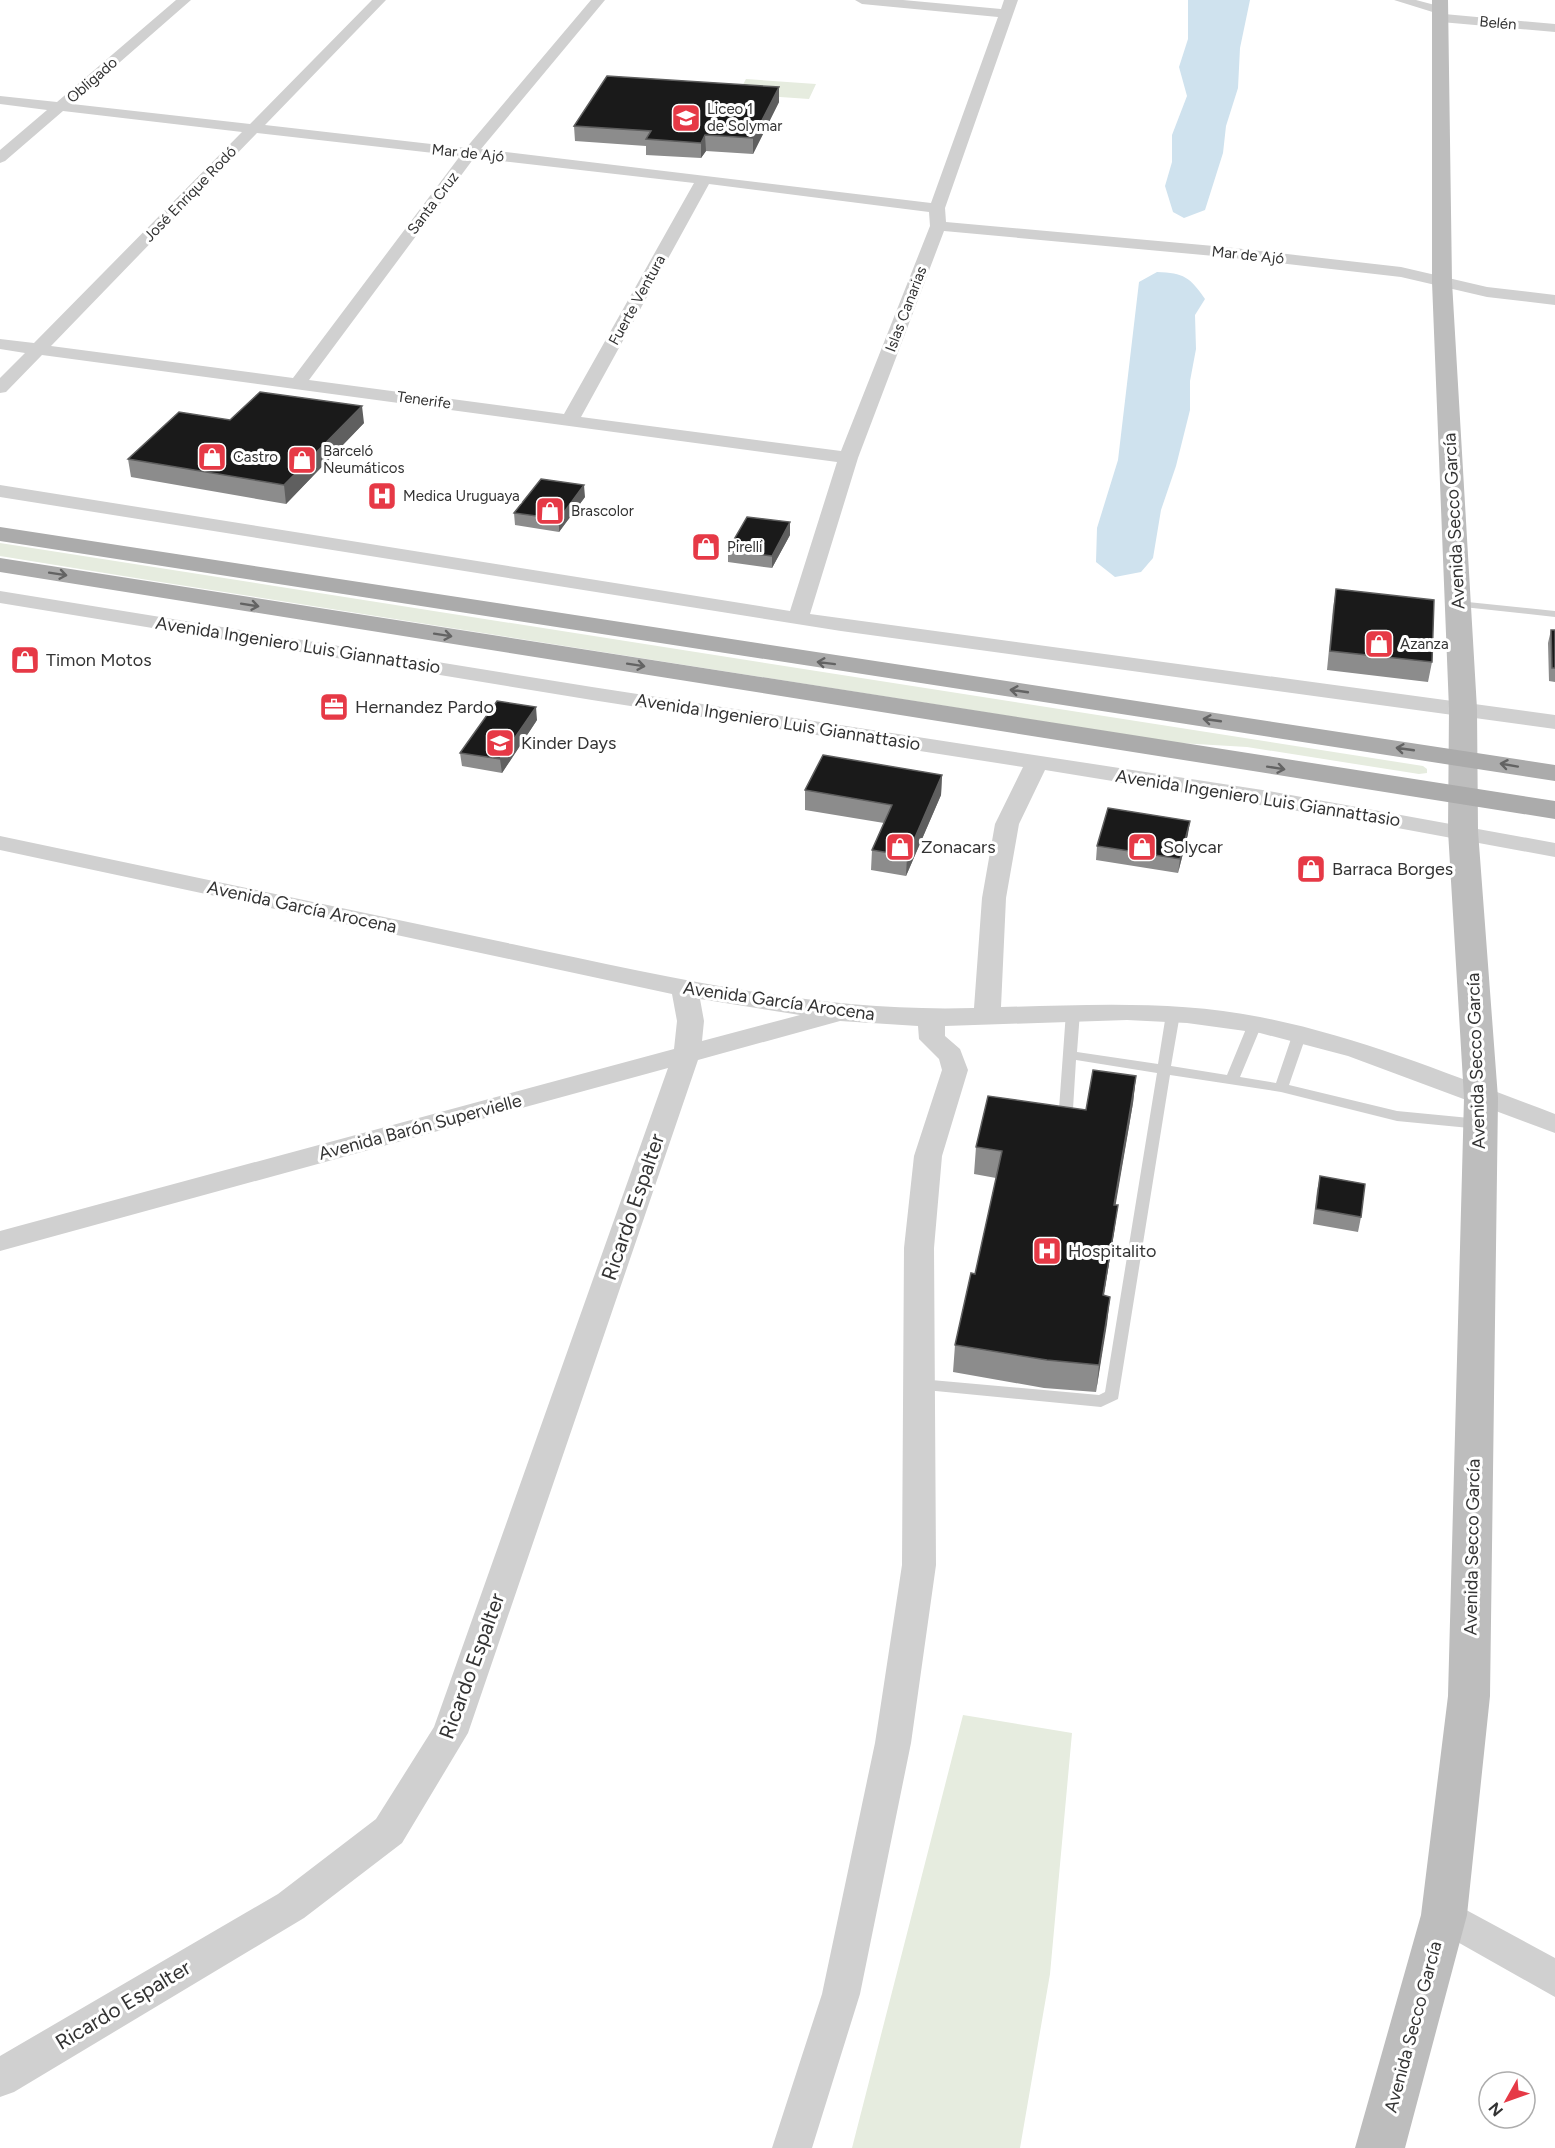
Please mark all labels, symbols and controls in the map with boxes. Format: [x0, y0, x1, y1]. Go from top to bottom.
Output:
street label: Belén [1479, 12, 1517, 34]
street label: Obligado [63, 53, 121, 107]
place label: Liceo 1 de Solymar [707, 100, 782, 135]
school or university icon: Liceo 1 de Solymar [670, 102, 702, 134]
street label: Mar de Ajó [431, 140, 505, 166]
street label: José Enrique Rodó [140, 142, 240, 245]
street label: Santa Cruz [404, 168, 462, 238]
street label: Mar de Ajó [1211, 242, 1285, 268]
street label: Fuerte Ventura [605, 252, 669, 348]
street label: Islas Canarias [881, 264, 931, 354]
street label: Tenerife [396, 387, 452, 413]
street label: Avenida Secco García [1438, 432, 1470, 610]
shop icon: Castro [196, 441, 228, 473]
place label: Barceló Neumáticos [323, 442, 405, 477]
shop icon: Barceló Neumáticos [286, 444, 318, 476]
place label: Castro [233, 448, 278, 466]
hospital icon: Medica Uruguaya [366, 480, 398, 512]
place label: Medica Uruguaya [403, 487, 520, 505]
shop icon: Brascolor [534, 495, 566, 527]
place label: Brascolor [571, 502, 634, 520]
shop icon: Pirelli [690, 531, 722, 563]
place label: Pirelli [727, 538, 763, 556]
one-way arrow [47, 569, 67, 580]
one-way arrow [240, 599, 260, 610]
street label: Avenida Ingeniero Luis Giannattasio [154, 612, 442, 678]
shop icon: Azanza [1363, 628, 1395, 660]
one-way arrow [433, 630, 452, 641]
place label: Azanza [1400, 635, 1449, 653]
shop icon: Timon Motos [9, 644, 41, 676]
place label: Timon Motos [46, 649, 152, 671]
one-way arrow [817, 657, 837, 668]
one-way arrow [625, 660, 645, 671]
one-way arrow [1010, 686, 1030, 697]
street label: Avenida Ingeniero Luis Giannattasio [634, 689, 922, 755]
office icon: Hernandez Pardo [318, 691, 350, 723]
place label: Hernandez Pardo [355, 696, 494, 718]
one-way arrow [1203, 714, 1222, 725]
school or university icon: Kinder Days [484, 727, 516, 759]
place label: Kinder Days [521, 732, 616, 754]
one-way arrow [1396, 743, 1415, 754]
one-way arrow [1500, 759, 1519, 770]
one-way arrow [1266, 762, 1286, 773]
street label: Avenida Ingeniero Luis Giannattasio [1114, 765, 1402, 831]
shop icon: Zonacars [884, 831, 916, 863]
shop icon: Solycar [1126, 831, 1158, 863]
place label: Zonacars [921, 836, 996, 858]
place label: Solycar [1163, 836, 1223, 858]
shop icon: Barraca Borges [1295, 853, 1327, 885]
place label: Barraca Borges [1332, 858, 1453, 880]
street label: Avenida García Arocena [205, 876, 399, 938]
street label: Avenida Secco García [1462, 972, 1490, 1150]
street label: Avenida García Arocena [682, 977, 876, 1025]
street label: Avenida Barón Supervielle [316, 1089, 524, 1165]
street label: Ricardo Espalter [596, 1130, 669, 1283]
hospital icon: Hospitalito [1031, 1235, 1063, 1267]
place label: Hospitalito [1068, 1240, 1156, 1262]
street label: Avenida Secco García [1459, 1459, 1485, 1635]
street label: Ricardo Espalter [434, 1590, 509, 1742]
street label: Avenida Secco García [1380, 1939, 1446, 2115]
street label: Ricardo Espalter [51, 1954, 195, 2055]
north arrow [1477, 2070, 1537, 2130]
text: N [1485, 2098, 1507, 2120]

